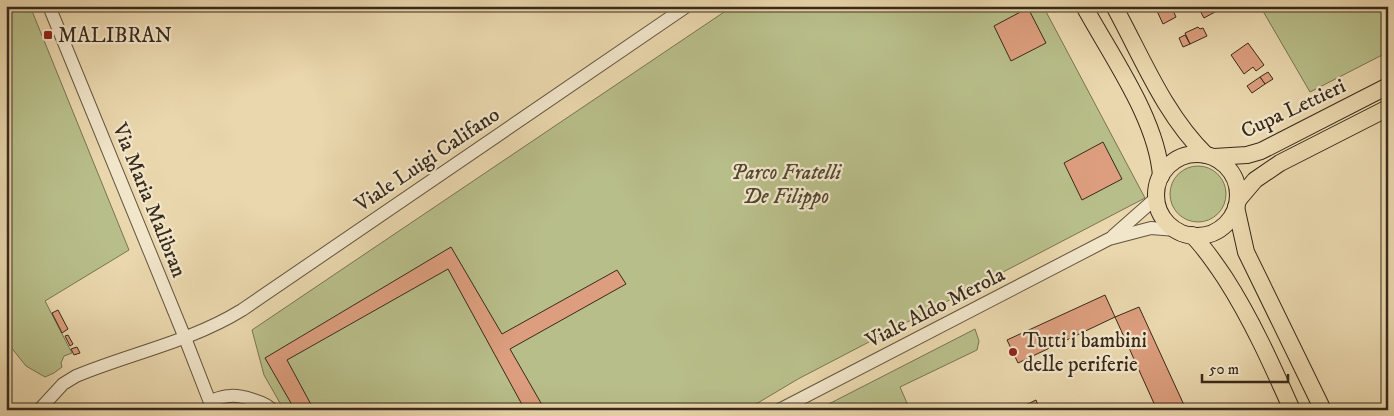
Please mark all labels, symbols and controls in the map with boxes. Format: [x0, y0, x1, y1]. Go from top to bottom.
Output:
place label: MALIBRAN [58, 23, 172, 49]
marker: MALIBRAN [42, 29, 54, 41]
street label: Cupa Lettieri [1237, 73, 1350, 145]
street label: Viale Luigi Califano [349, 102, 505, 218]
street label: Via Maria Malibran [106, 119, 192, 281]
park label: Parco Fratelli De Filippo [731, 160, 843, 210]
street label: Viale Aldo Merola [861, 262, 1009, 355]
place label: Tutti i bambini delle periferie [1023, 328, 1147, 378]
marker: Tutti i bambini delle periferie [1007, 346, 1019, 358]
scale bar [1202, 351, 1288, 383]
text: 50 m [1209, 360, 1239, 379]

